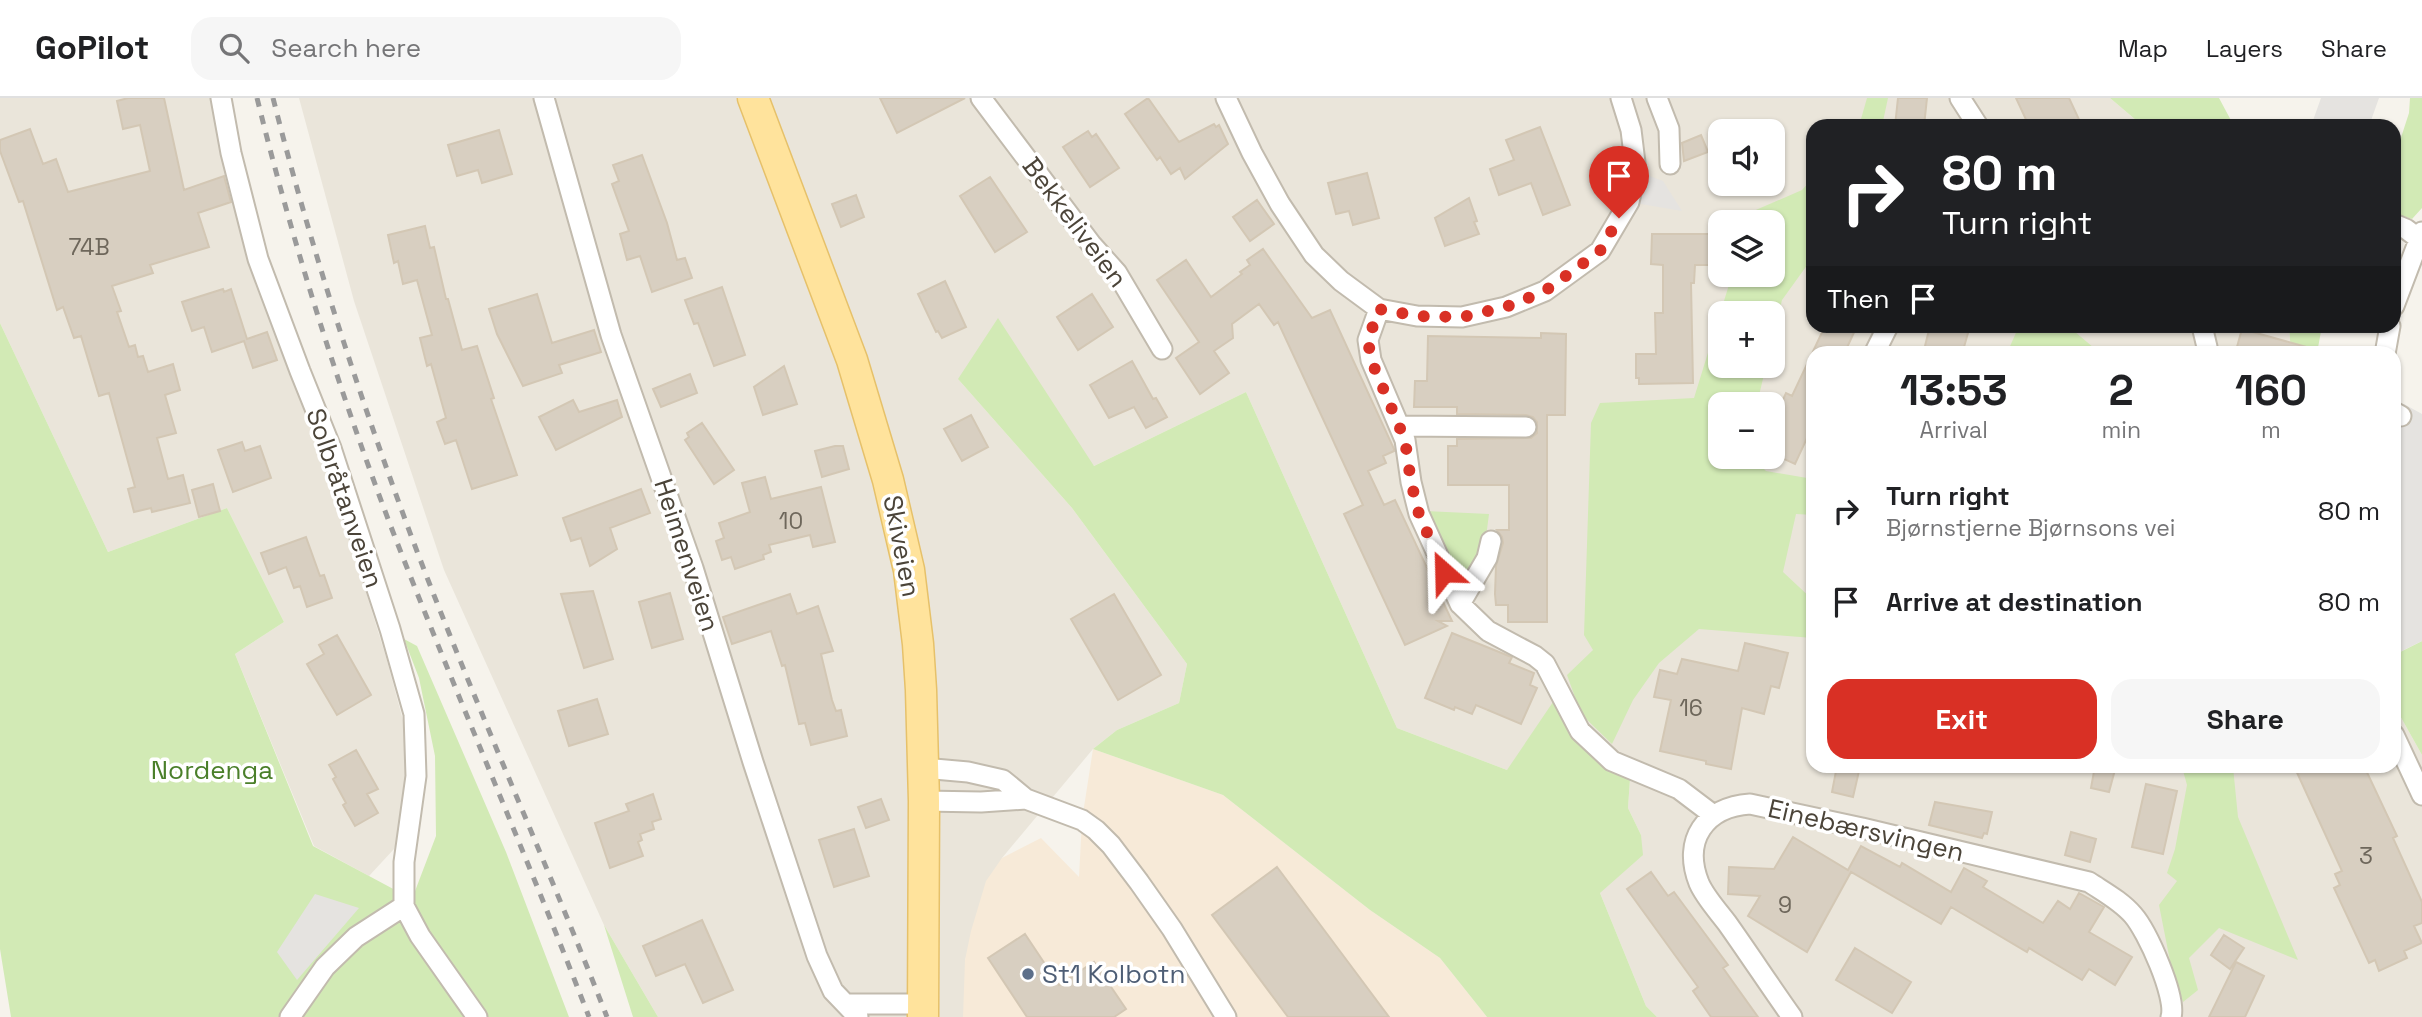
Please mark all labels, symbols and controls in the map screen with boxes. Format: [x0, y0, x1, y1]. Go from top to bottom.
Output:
search box [191, 17, 681, 80]
text: GoPilot [35, 27, 149, 69]
icon: search [215, 29, 253, 67]
text: Search here [271, 31, 421, 65]
text: Map [2118, 33, 2168, 64]
text: Layers [2206, 33, 2283, 64]
text: Share [2321, 33, 2387, 64]
map controls [1708, 119, 1785, 469]
button: sound [1708, 119, 1785, 196]
text: 80 m [1942, 142, 2057, 204]
pin [1589, 146, 1649, 218]
icon: right [1827, 147, 1918, 238]
street label: Bekkeliveien [1015, 150, 1135, 294]
icon: arrive [1600, 157, 1638, 195]
text: Turn right [1942, 203, 2092, 243]
button: layers [1708, 210, 1785, 287]
house number: 74B [68, 232, 110, 262]
icon: arrive [1904, 280, 1942, 318]
text: Then [1827, 282, 1890, 316]
button: + [1708, 301, 1785, 378]
text: 13:53 [1900, 364, 2008, 417]
text: 2 [2109, 364, 2134, 417]
text: 160 [2235, 364, 2307, 417]
button: − [1708, 392, 1785, 469]
street label: Solbråtanveien [298, 404, 392, 592]
text: Arrival [1920, 415, 1988, 445]
text: min [2102, 415, 2141, 445]
text: m [2261, 415, 2281, 445]
street label: Heimenveien [646, 474, 728, 636]
text: Turn right [1886, 479, 2010, 513]
street label: Skiveien [875, 492, 929, 600]
icon: right [1827, 492, 1865, 530]
text: 80 m [2318, 494, 2380, 528]
house number: 10 [779, 506, 803, 536]
text: Bjørnstjerne Bjørnsons vei [1886, 513, 2175, 543]
position arrow [1407, 535, 1481, 609]
icon: arrive [1827, 583, 1865, 621]
text: Arrive at destination [1886, 585, 2143, 619]
text: 80 m [2318, 585, 2380, 619]
button: Exit [1827, 679, 2097, 759]
button: Share [2111, 679, 2380, 759]
house number: 16 [1679, 693, 1703, 723]
park label: Nordenga [151, 753, 273, 787]
street label: Einebærsvingen [1765, 791, 1967, 869]
house number: 3 [2359, 841, 2373, 871]
house number: 9 [1778, 890, 1792, 920]
place label: St1 Kolbotn [1042, 957, 1185, 991]
marker: St1 Kolbotn [1020, 966, 1036, 982]

